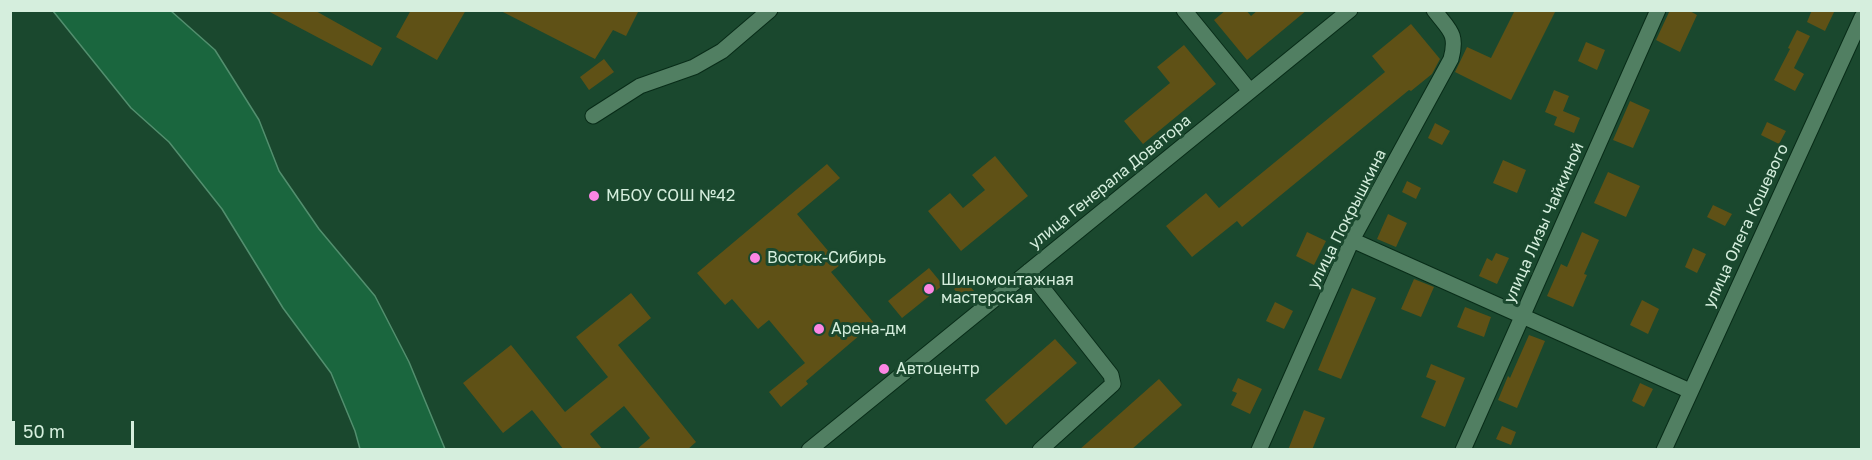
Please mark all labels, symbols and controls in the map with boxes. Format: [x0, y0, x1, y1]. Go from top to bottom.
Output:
street label: улица Генерала Доватора [1025, 111, 1195, 253]
street label: улица Лизы Чайкиной [1500, 140, 1588, 306]
street label: улица Олега Кошевого [1699, 141, 1793, 311]
street label: улица Покрышкина [1304, 146, 1390, 292]
place label: МБОУ СОШ №42 [606, 186, 735, 206]
marker: МБОУ СОШ №42 [587, 189, 601, 203]
place label: Восток-Сибирь [767, 248, 886, 268]
marker: Восток-Сибирь [748, 251, 762, 265]
place label: Шиномонтажная мастерская [941, 270, 1074, 308]
marker: Шиномонтажная мастерская [922, 282, 936, 296]
place label: Арена-дм [831, 319, 906, 339]
marker: Арена-дм [812, 322, 826, 336]
place label: Автоцентр [896, 359, 980, 379]
marker: Автоцентр [877, 362, 891, 376]
scale bar [15, 409, 136, 447]
text: 50 m [23, 420, 65, 442]

